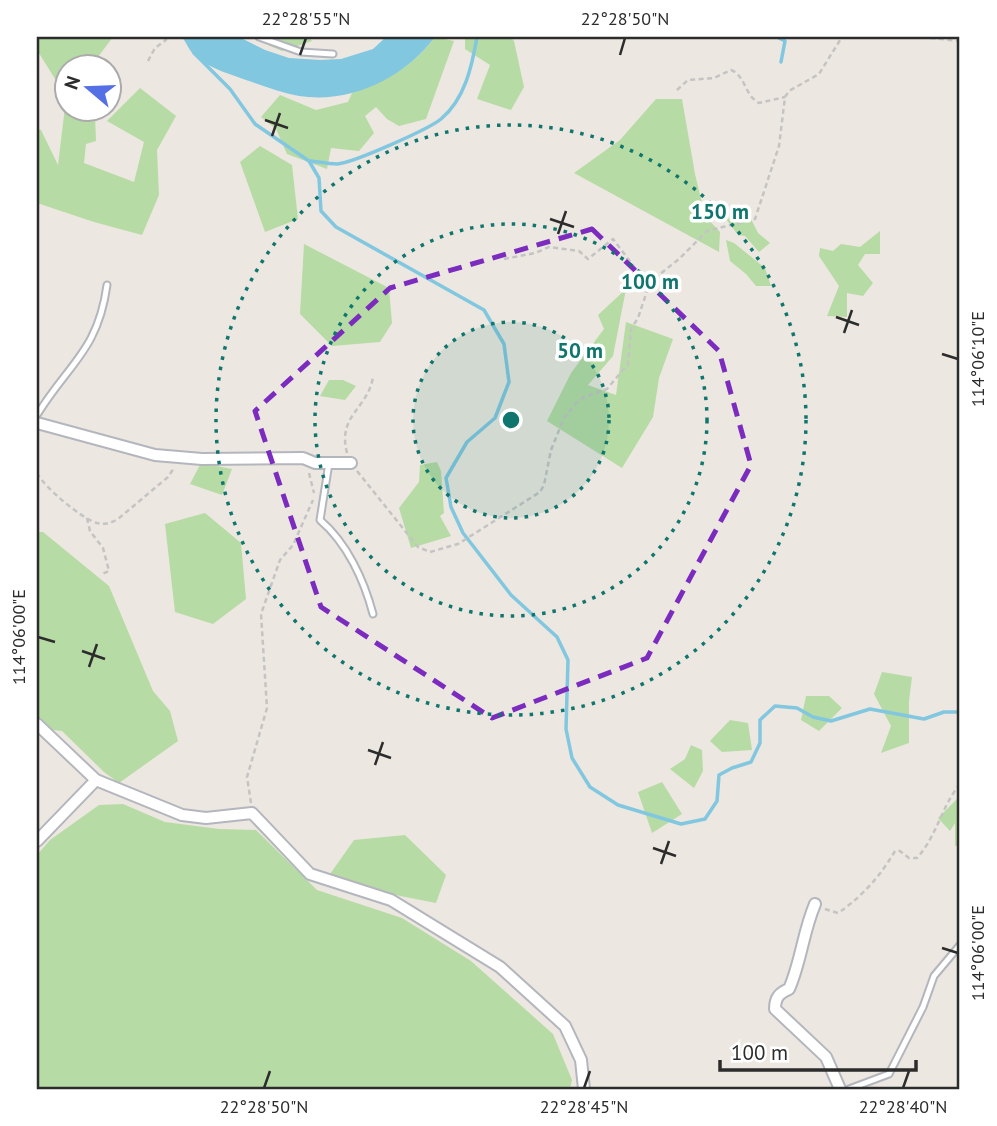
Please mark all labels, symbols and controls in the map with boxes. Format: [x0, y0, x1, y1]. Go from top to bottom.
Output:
text: 22°28'55"N [262, 7, 350, 30]
text: 22°28'50"N [581, 7, 669, 30]
north arrow [52, 52, 122, 122]
text: N [59, 73, 85, 92]
text: 150 m [691, 198, 749, 225]
text: 100 m [621, 268, 679, 295]
text: 114°06'10"E [966, 311, 989, 407]
text: 50 m [557, 337, 603, 364]
centre of rings [499, 408, 523, 432]
text: 114°06'00"E [7, 589, 30, 685]
text: 114°06'00"E [966, 905, 989, 1001]
scale bar [720, 1028, 916, 1072]
text: 100 m [731, 1039, 788, 1066]
text: 22°28'50"N [220, 1095, 308, 1118]
text: 22°28'45"N [540, 1095, 628, 1118]
text: 22°28'40"N [859, 1095, 947, 1118]

